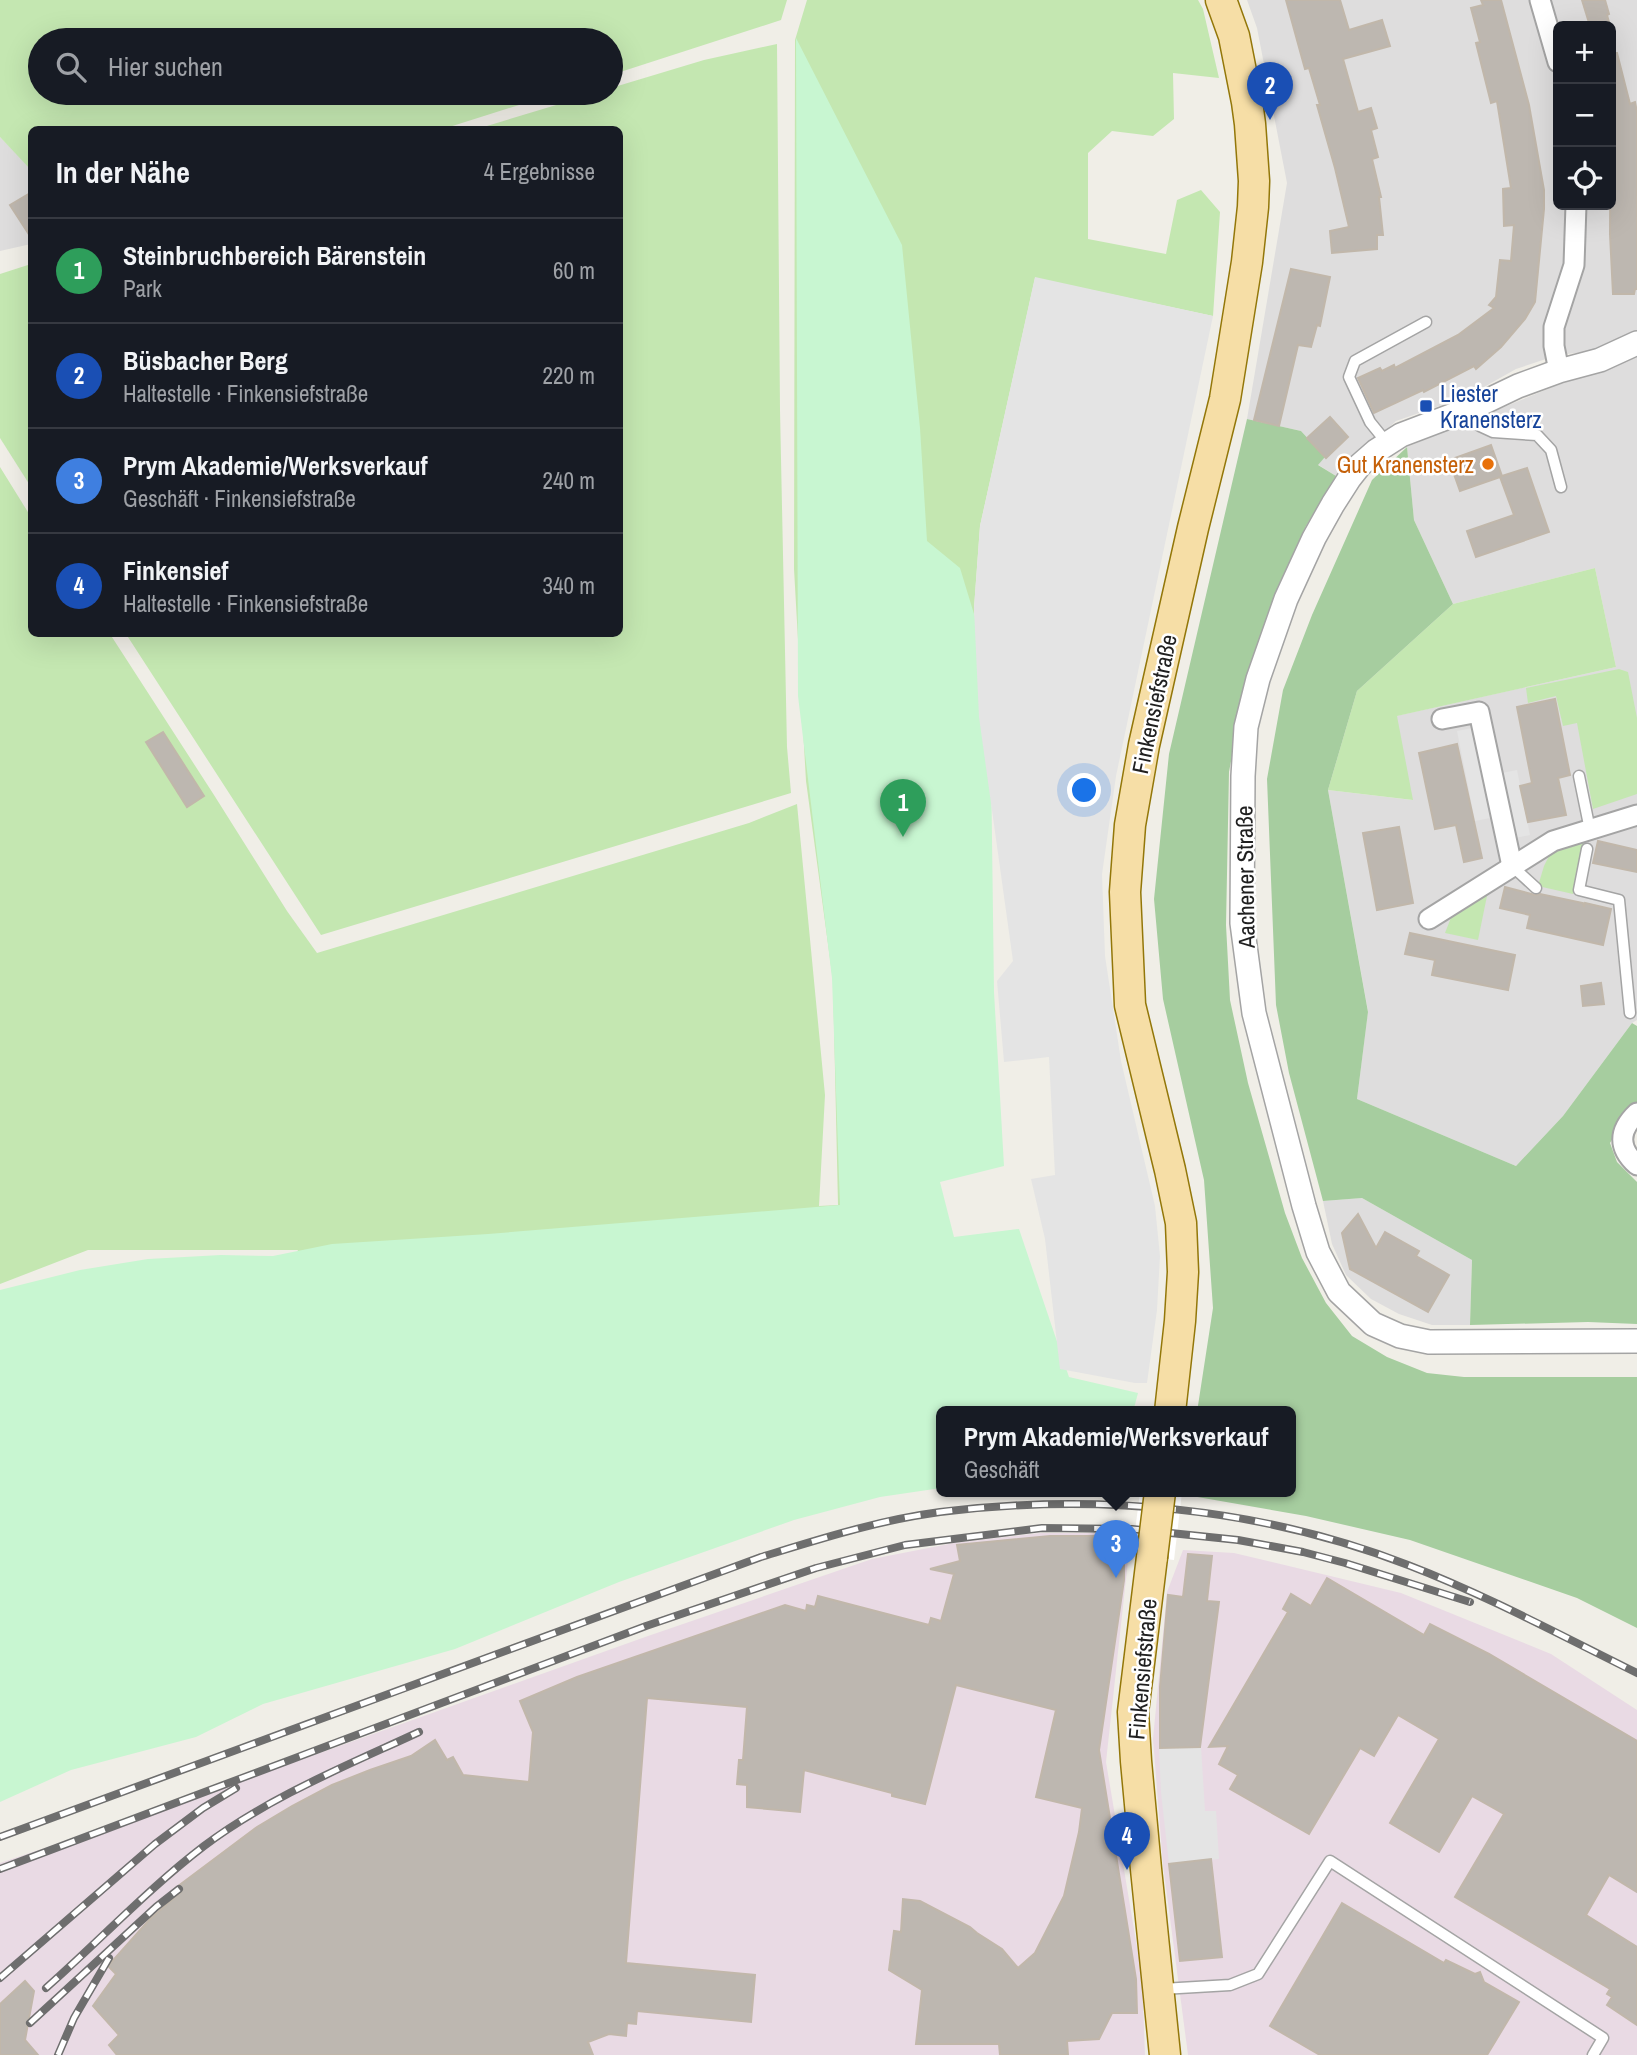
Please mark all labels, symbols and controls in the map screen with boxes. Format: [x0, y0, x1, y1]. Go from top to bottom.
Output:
map controls [1553, 21, 1616, 210]
button: + [1553, 21, 1616, 84]
search box [28, 28, 623, 105]
icon: search [52, 48, 90, 86]
text: Hier suchen [108, 49, 223, 84]
pin: 2 [1247, 62, 1293, 120]
button: − [1553, 84, 1616, 147]
button: locate [1553, 147, 1616, 210]
text: In der Nähe [56, 152, 190, 192]
text: 4 Ergebnisse [484, 156, 595, 187]
text: Steinbruchbereich Bärenstein [123, 238, 426, 273]
text: 1 [74, 255, 84, 286]
text: 60 m [553, 255, 595, 286]
text: Park [123, 273, 162, 304]
text: Büsbacher Berg [123, 343, 288, 378]
text: 2 [74, 360, 84, 391]
text: 220 m [543, 360, 595, 391]
text: Haltestelle · Finkensiefstraße [123, 378, 368, 409]
place label: Liester Kranensterz [1440, 378, 1542, 435]
marker: Liester Kranensterz [1418, 398, 1434, 414]
text: Prym Akademie/Werksverkauf [123, 448, 428, 483]
place label: Gut Kranensterz [1337, 449, 1474, 480]
marker: Gut Kranensterz [1480, 456, 1496, 472]
text: 3 [74, 465, 84, 496]
text: 240 m [543, 465, 595, 496]
text: Geschäft · Finkensiefstraße [123, 483, 356, 514]
text: Finkensief [123, 553, 228, 588]
text: 4 [74, 570, 84, 601]
text: 340 m [543, 570, 595, 601]
text: Haltestelle · Finkensiefstraße [123, 588, 368, 619]
street label: Finkensiefstraße [1124, 632, 1184, 776]
your location [1067, 773, 1101, 807]
pin: 1 [880, 779, 926, 837]
street label: Aachener Straße [1228, 805, 1262, 950]
popup [936, 1406, 1296, 1497]
text: Prym Akademie/Werksverkauf [964, 1419, 1268, 1454]
text: Geschäft [964, 1454, 1039, 1485]
pin: 3 [1093, 1520, 1139, 1578]
street label: Finkensiefstraße [1120, 1597, 1164, 1741]
pin: 4 [1104, 1812, 1150, 1870]

